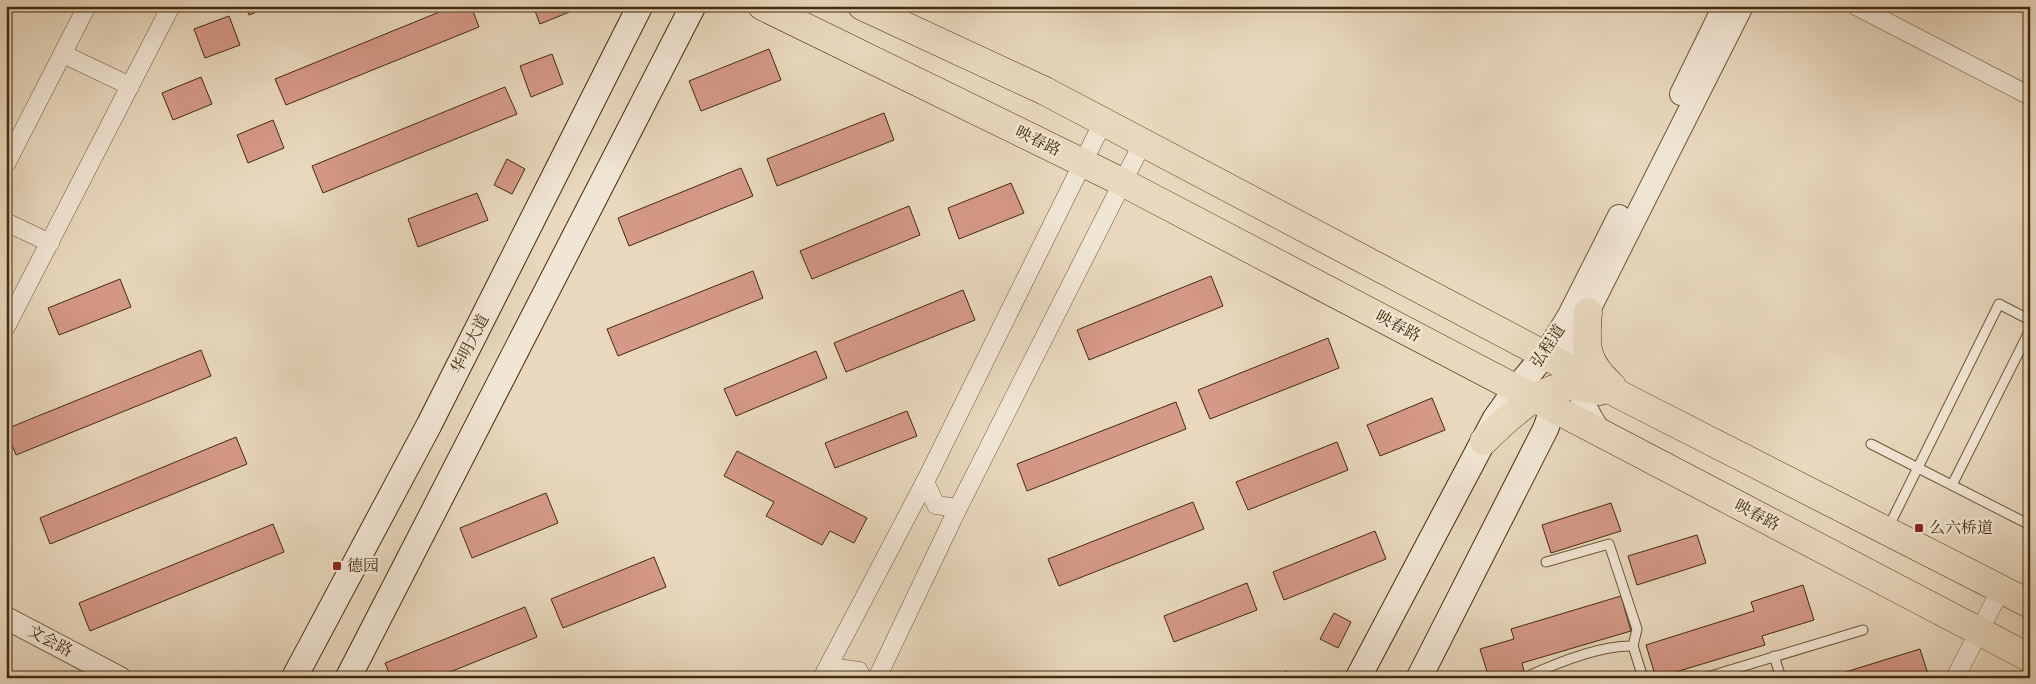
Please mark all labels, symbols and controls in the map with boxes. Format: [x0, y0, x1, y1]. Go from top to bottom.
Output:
street label: 映春路 [1012, 121, 1064, 161]
street label: 映春路 [1372, 305, 1424, 347]
street label: 华明大道 [446, 310, 494, 378]
street label: 弘程道 [1525, 320, 1571, 372]
street label: 映春路 [1731, 494, 1783, 536]
place label: 么六桥道 [1929, 517, 1993, 539]
marker: 么六桥道 [1913, 522, 1925, 534]
place label: 德园 [347, 555, 379, 577]
marker: 德园 [331, 560, 343, 572]
street label: 文会路 [24, 620, 76, 662]

